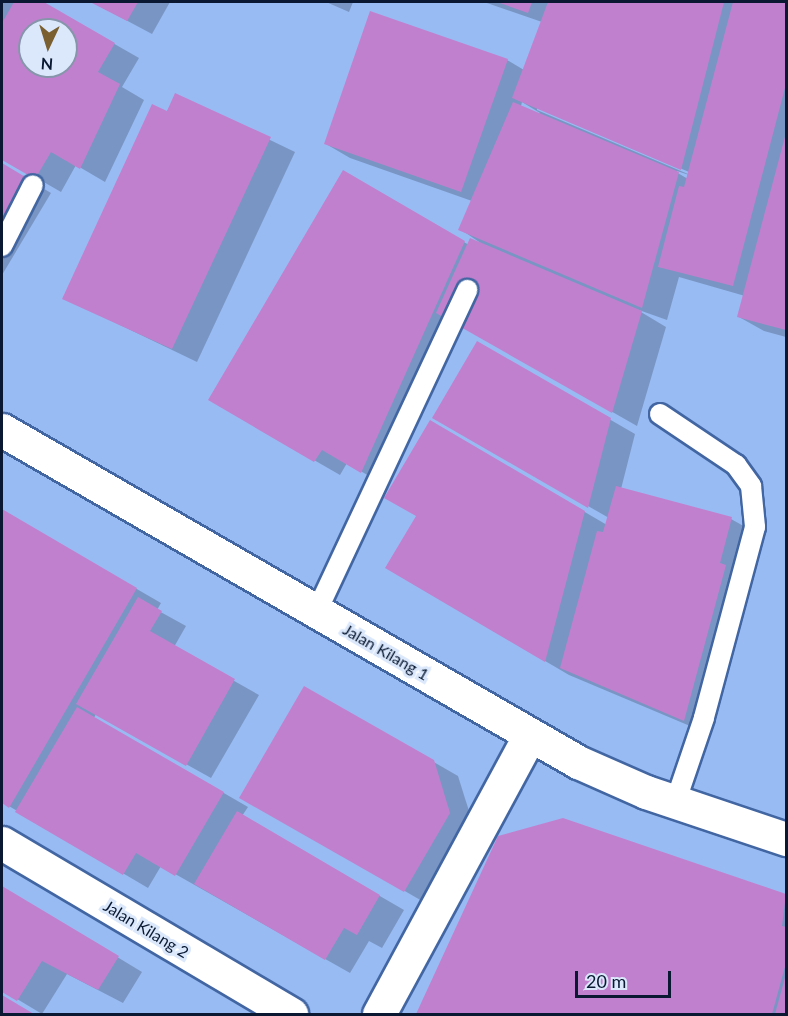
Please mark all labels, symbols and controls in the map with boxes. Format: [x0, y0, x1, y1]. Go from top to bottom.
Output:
north arrow [18, 18, 78, 78]
text: N [40, 55, 54, 74]
street label: Jalan Kilang 1 [340, 620, 432, 684]
street label: Jalan Kilang 2 [100, 896, 192, 962]
scale bar [578, 959, 674, 997]
text: 20 m [586, 970, 626, 992]

